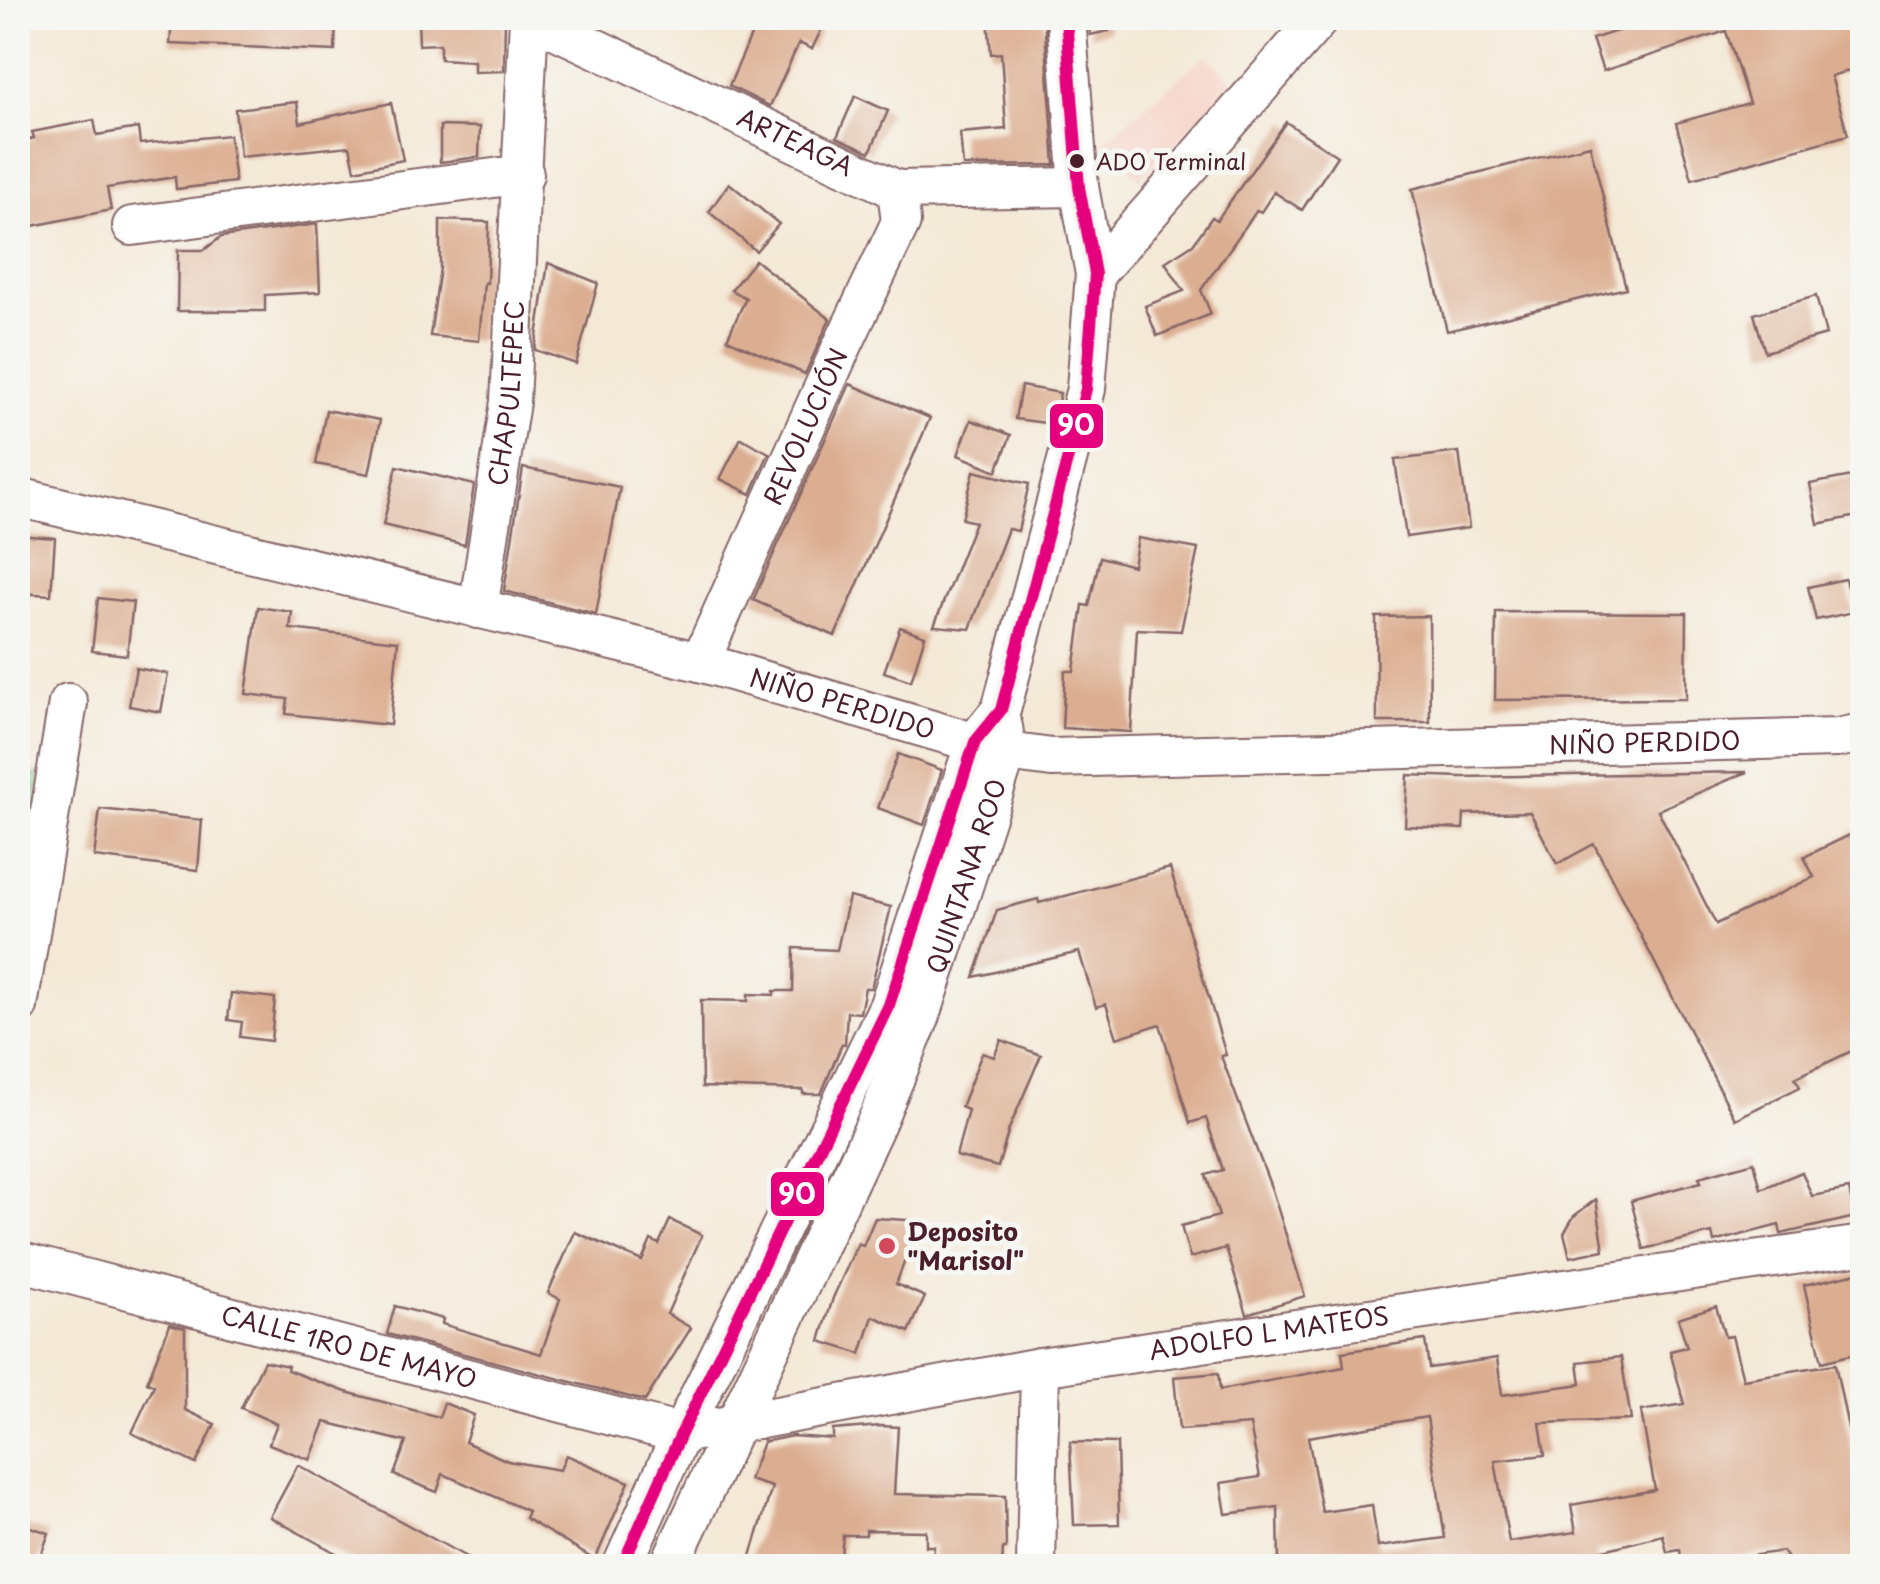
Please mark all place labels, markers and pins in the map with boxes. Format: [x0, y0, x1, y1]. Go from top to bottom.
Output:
place label: ADO Terminal [1096, 144, 1246, 177]
marker: ADO Terminal [1067, 151, 1087, 171]
place label: Deposito "Marisol" [907, 1212, 1024, 1279]
marker: Deposito "Marisol" [876, 1235, 898, 1257]

